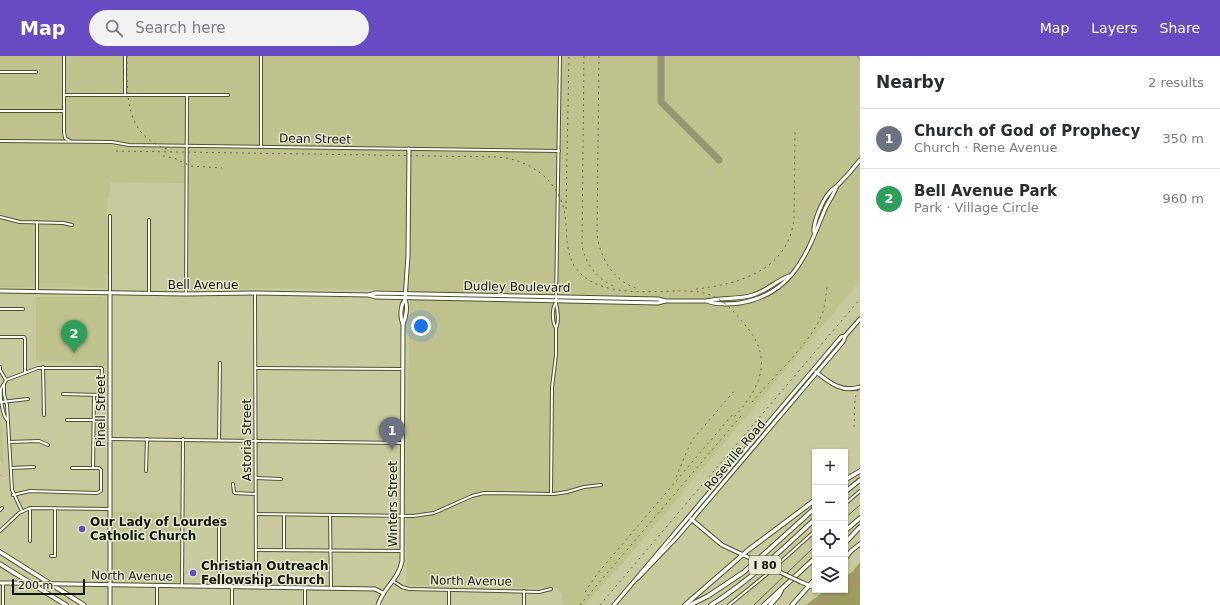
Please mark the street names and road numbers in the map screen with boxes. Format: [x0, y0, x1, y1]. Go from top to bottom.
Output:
street label: Dean Street [279, 131, 351, 147]
street label: Bell Avenue [168, 278, 238, 292]
street label: Dudley Boulevard [463, 279, 571, 295]
street label: Pinell Street [94, 375, 108, 447]
street label: Astoria Street [240, 399, 254, 481]
street label: Roseville Road [702, 417, 768, 493]
street label: Winters Street [386, 461, 400, 547]
road number: I 80 [749, 556, 781, 574]
street label: North Avenue [91, 568, 173, 584]
street label: North Avenue [430, 573, 512, 589]

